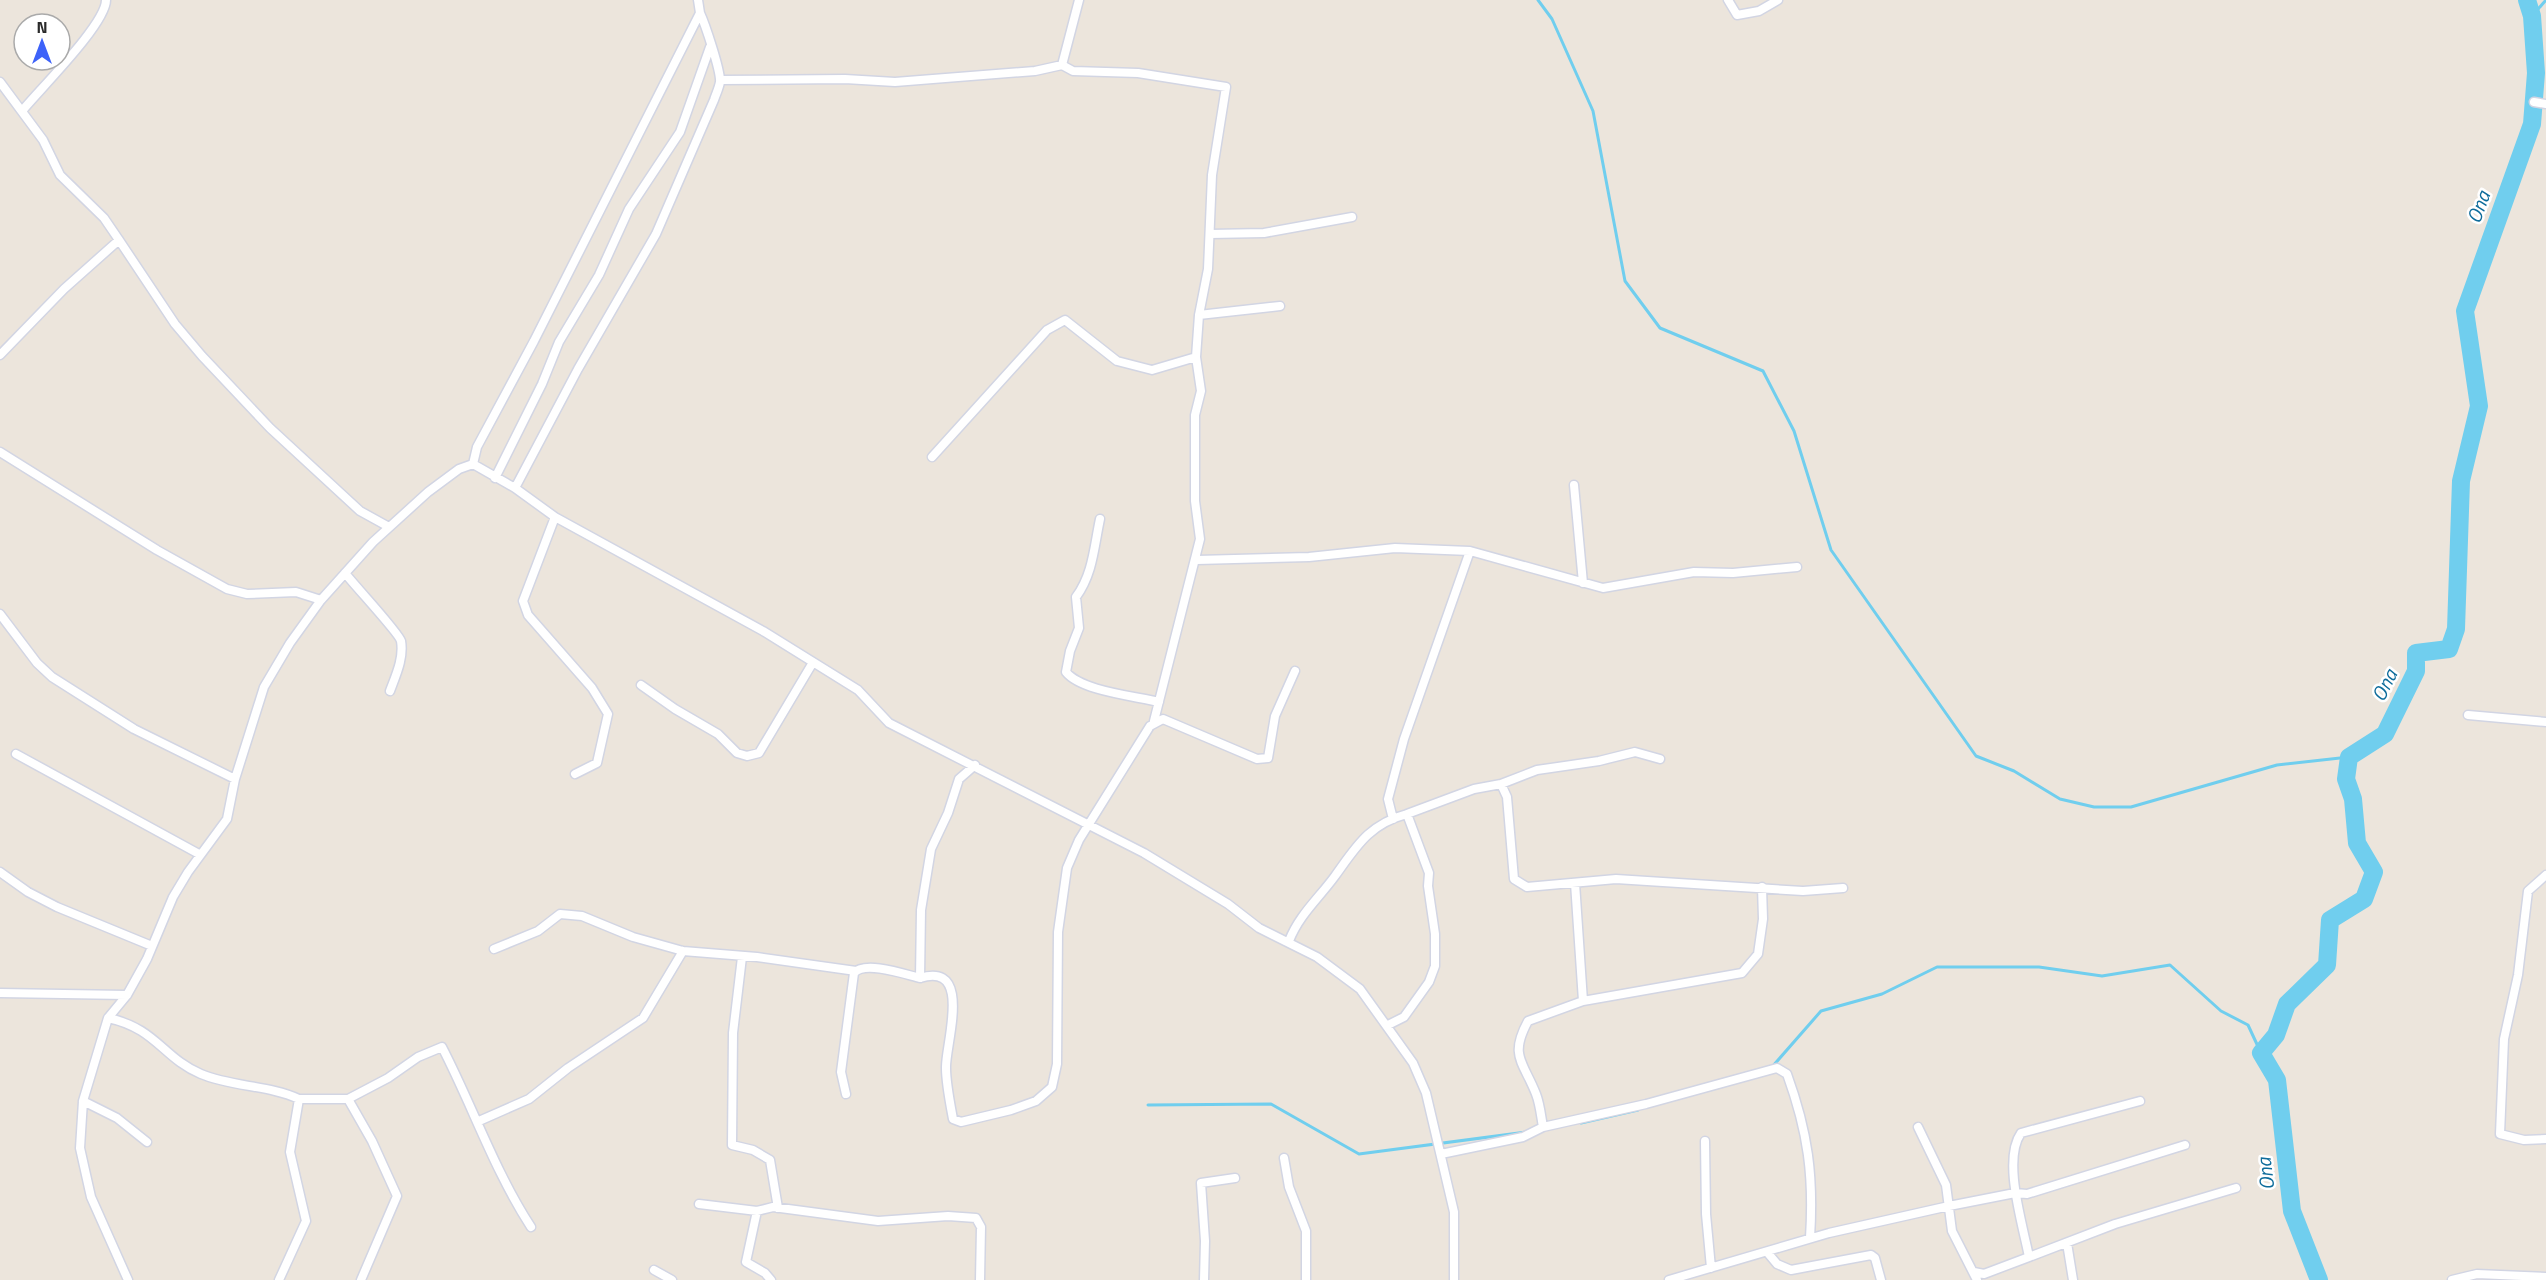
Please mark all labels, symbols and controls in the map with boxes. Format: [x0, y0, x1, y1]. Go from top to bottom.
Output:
north arrow [12, 12, 72, 72]
text: N [36, 15, 48, 39]
water label: Ona [2458, 185, 2498, 228]
water label: Ona [2363, 663, 2405, 706]
water label: Ona [2248, 1155, 2282, 1192]

